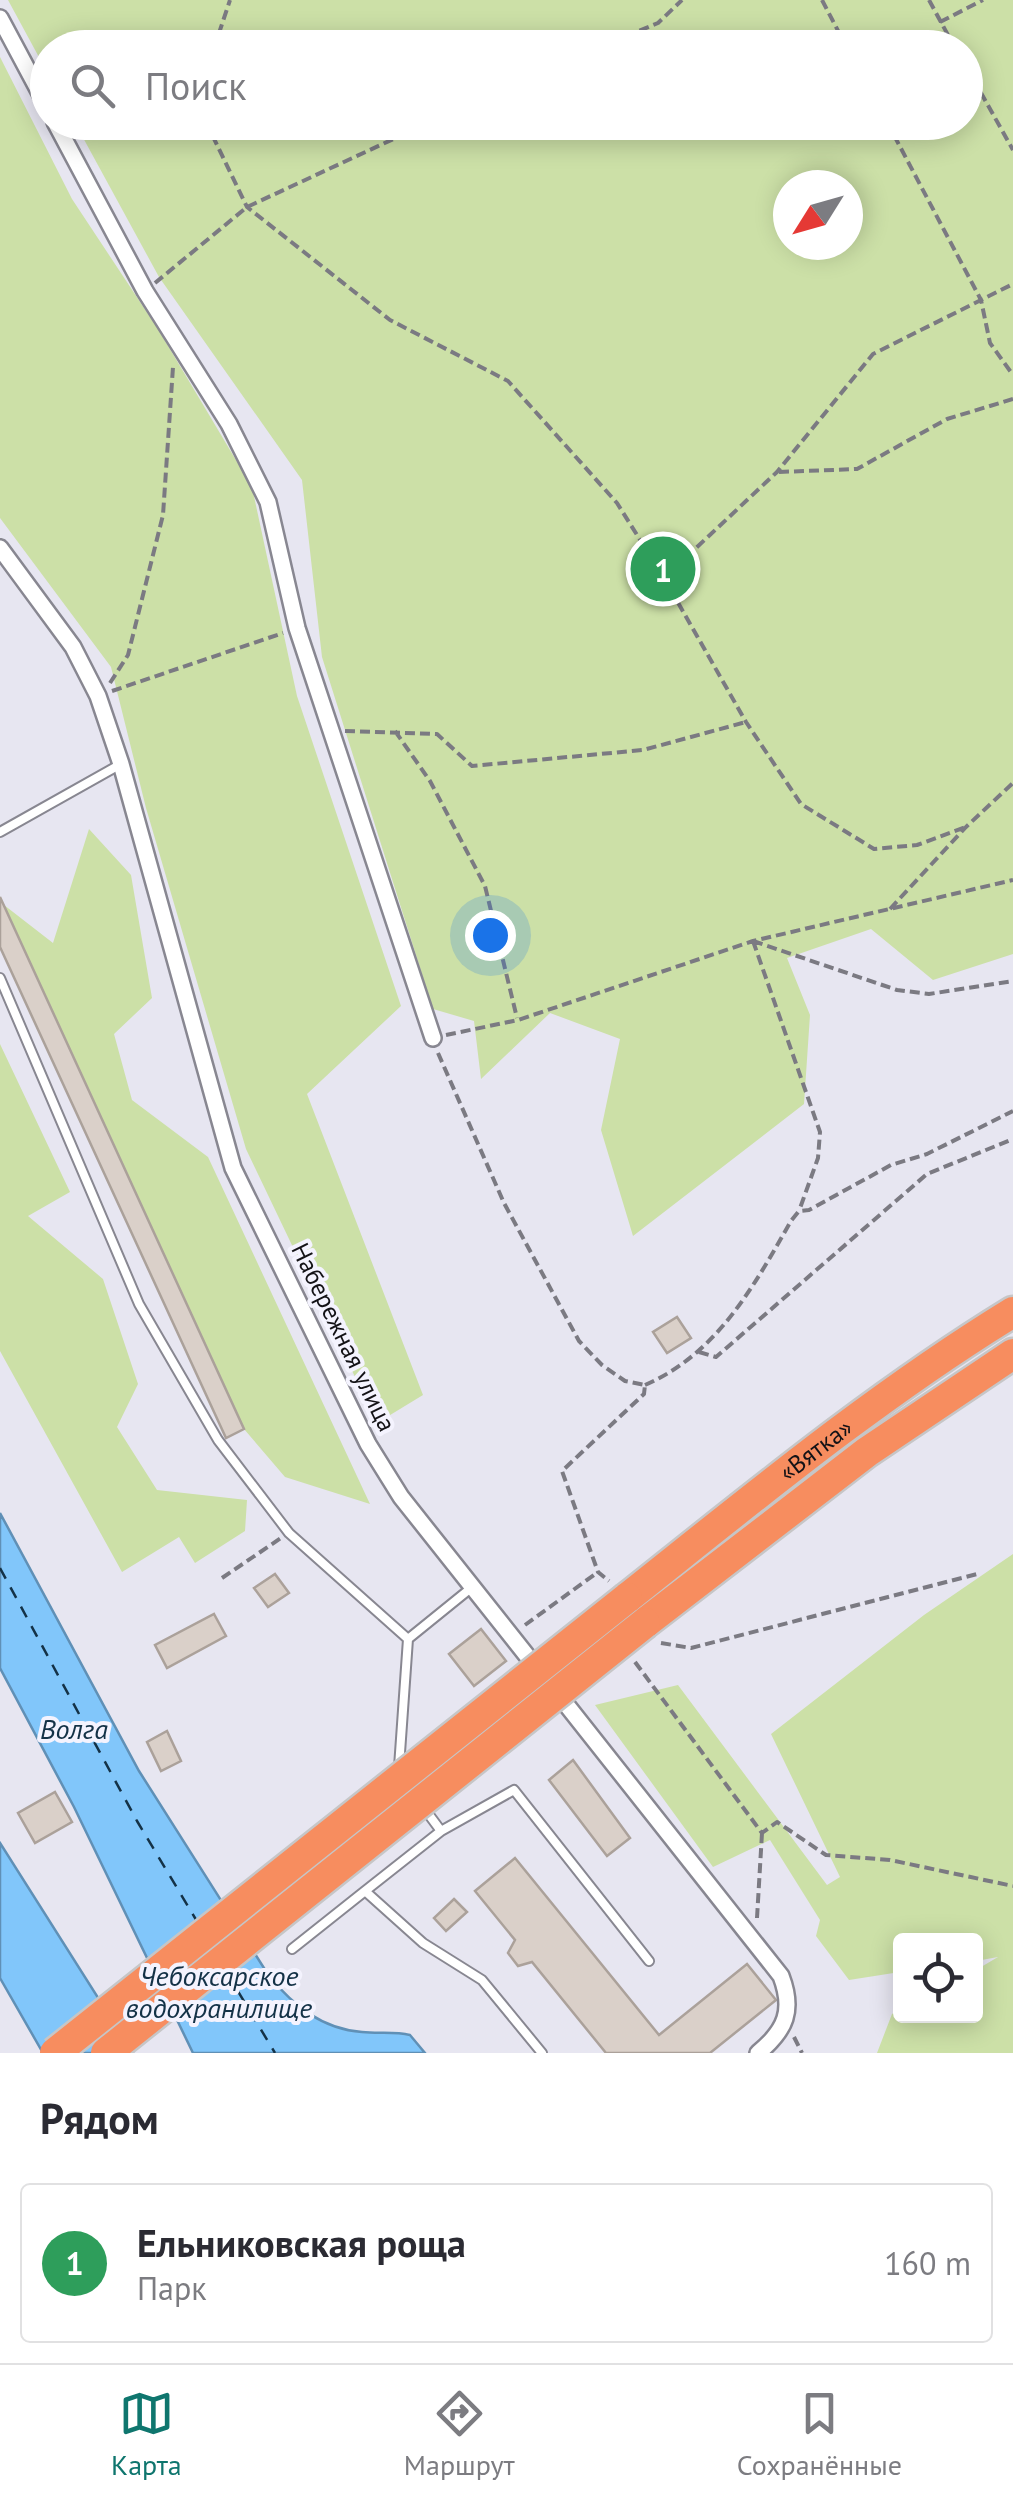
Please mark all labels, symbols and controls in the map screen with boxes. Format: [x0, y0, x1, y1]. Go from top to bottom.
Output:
search box [30, 30, 983, 140]
icon: search [65, 58, 120, 113]
text: Поиск [145, 61, 246, 110]
north arrow [773, 170, 863, 260]
pin: 1 [630, 532, 696, 606]
your location [465, 910, 516, 961]
street label: Набережная улица [284, 1237, 404, 1437]
street label: «Вятка» [772, 1411, 859, 1488]
water label: Волга [40, 1710, 108, 1747]
map controls [893, 1933, 983, 2023]
button: locate [893, 1933, 983, 2023]
water label: Чебоксарское водохранилище [126, 1957, 312, 2026]
text: Рядом [40, 2091, 159, 2146]
text: Ельниковская роща [137, 2218, 466, 2267]
text: 1 [65, 2242, 84, 2284]
text: 160 m [884, 2242, 971, 2284]
text: Парк [137, 2267, 207, 2309]
tab: Карта [111, 2386, 182, 2483]
tab: Маршрут [404, 2386, 515, 2483]
tab: Сохранённые [737, 2386, 902, 2483]

